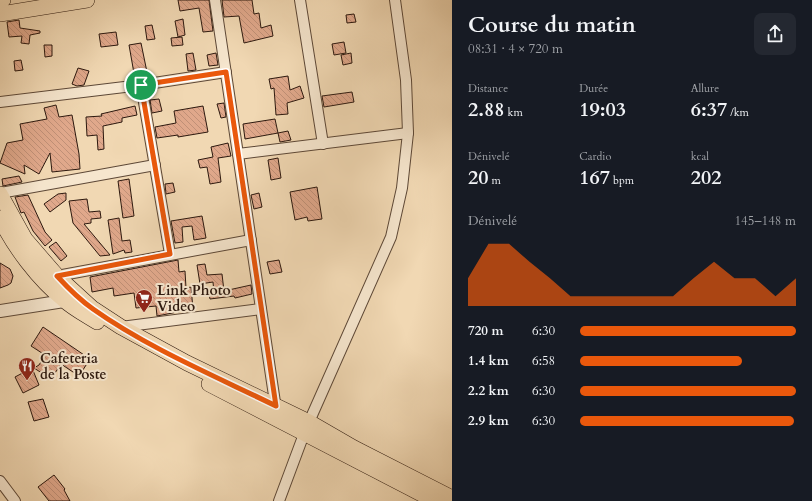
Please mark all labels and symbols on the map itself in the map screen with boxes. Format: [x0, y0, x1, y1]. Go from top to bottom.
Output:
pin [124, 68, 158, 102]
place label: Link Photo Video [157, 281, 231, 316]
supermarket icon: Link Photo Video [134, 288, 154, 313]
place label: Cafeteria de la Poste [40, 349, 107, 384]
restaurant icon: Cafeteria de la Poste [17, 356, 37, 381]

